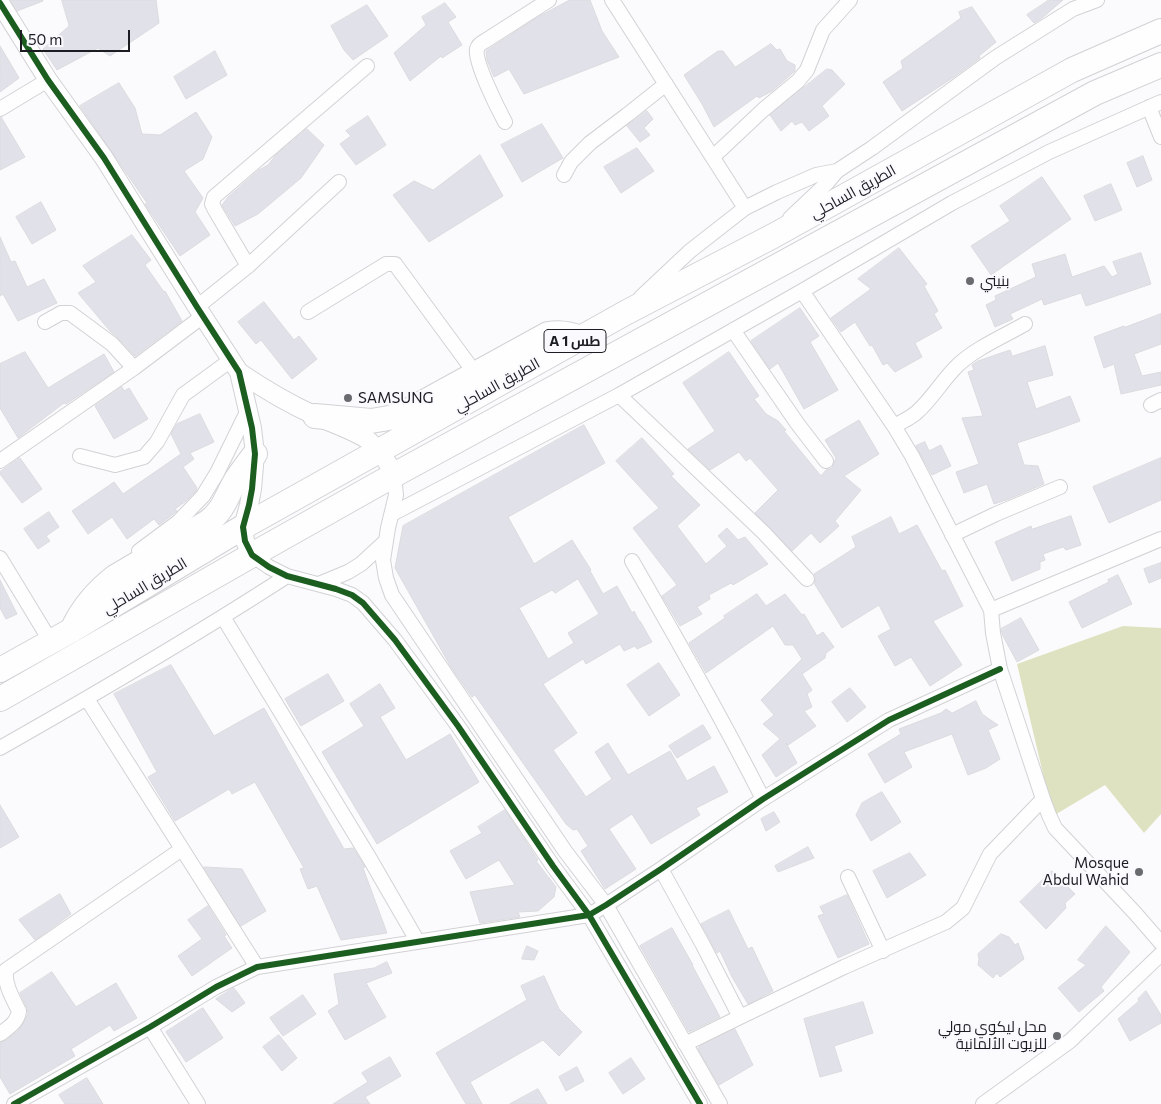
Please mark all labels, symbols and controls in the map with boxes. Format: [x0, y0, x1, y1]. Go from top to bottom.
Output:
scale bar [22, 20, 132, 52]
text: 50 m [28, 30, 62, 48]
street label: الطريق الساحلي [807, 161, 899, 223]
place label: بنيني [980, 272, 1009, 290]
marker: بنيني [964, 275, 976, 287]
road number: A 1 طس [544, 330, 606, 352]
street label: الطريق الساحلي [451, 354, 543, 416]
place label: SAMSUNG [358, 389, 434, 407]
marker: SAMSUNG [342, 392, 354, 404]
street label: الطريق الساحلي [100, 554, 190, 618]
place label: Mosque Abdul Wahid [1043, 854, 1129, 889]
marker: Mosque Abdul Wahid [1133, 866, 1145, 878]
place label: محل ليكوي مولي للزيوت الألمانية [938, 1018, 1047, 1053]
marker: محل ليكوي مولي للزيوت الألمانية [1051, 1030, 1063, 1042]

